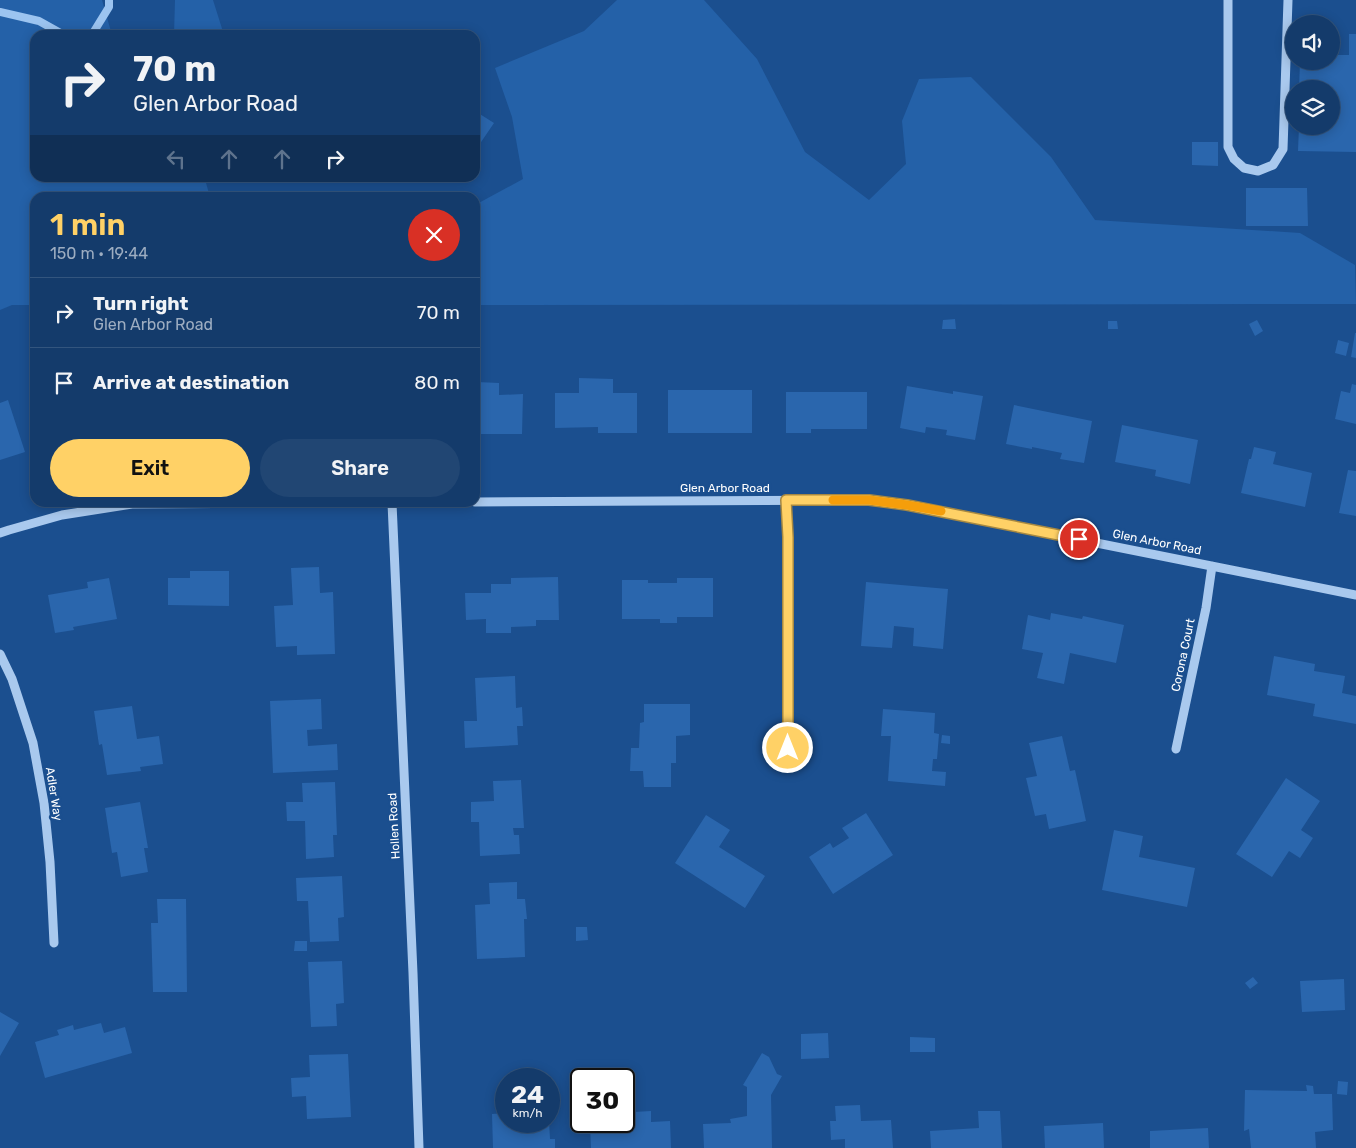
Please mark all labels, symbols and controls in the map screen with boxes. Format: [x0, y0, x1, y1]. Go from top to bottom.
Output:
map controls [1285, 15, 1340, 135]
button: sound [1285, 15, 1340, 70]
text: 70 m [133, 48, 216, 90]
icon: right [50, 50, 115, 115]
button: layers [1285, 80, 1340, 135]
text: Glen Arbor Road [133, 90, 298, 117]
icon: left [162, 145, 190, 173]
icon: ahead [215, 145, 243, 173]
icon: ahead [268, 145, 296, 173]
icon: right [321, 145, 349, 173]
text: 1 min [50, 207, 125, 243]
button: close [408, 209, 460, 261]
text: 150 m · 19:44 [50, 244, 148, 263]
text: Turn right [93, 292, 188, 315]
icon: right [50, 299, 78, 327]
text: 70 m [417, 301, 460, 324]
text: Glen Arbor Road [93, 315, 213, 334]
icon: arrive [50, 369, 78, 397]
text: Arrive at destination [93, 371, 289, 394]
text: 80 m [414, 371, 460, 394]
button: Exit [50, 439, 250, 497]
button: Share [260, 439, 460, 497]
street label: Glen Arbor Road [680, 481, 770, 495]
pin [1058, 518, 1100, 560]
icon: arrive [1065, 525, 1093, 553]
street label: Glen Arbor Road [1111, 527, 1203, 557]
street label: Corona Court [1168, 617, 1198, 693]
position arrow [761, 721, 813, 773]
street label: Adler Way [43, 766, 65, 822]
street label: Hollen Road [385, 792, 403, 860]
speed limit sign: 30 [570, 1068, 635, 1133]
text: 24 [511, 1080, 544, 1109]
text: km/h [513, 1106, 542, 1120]

